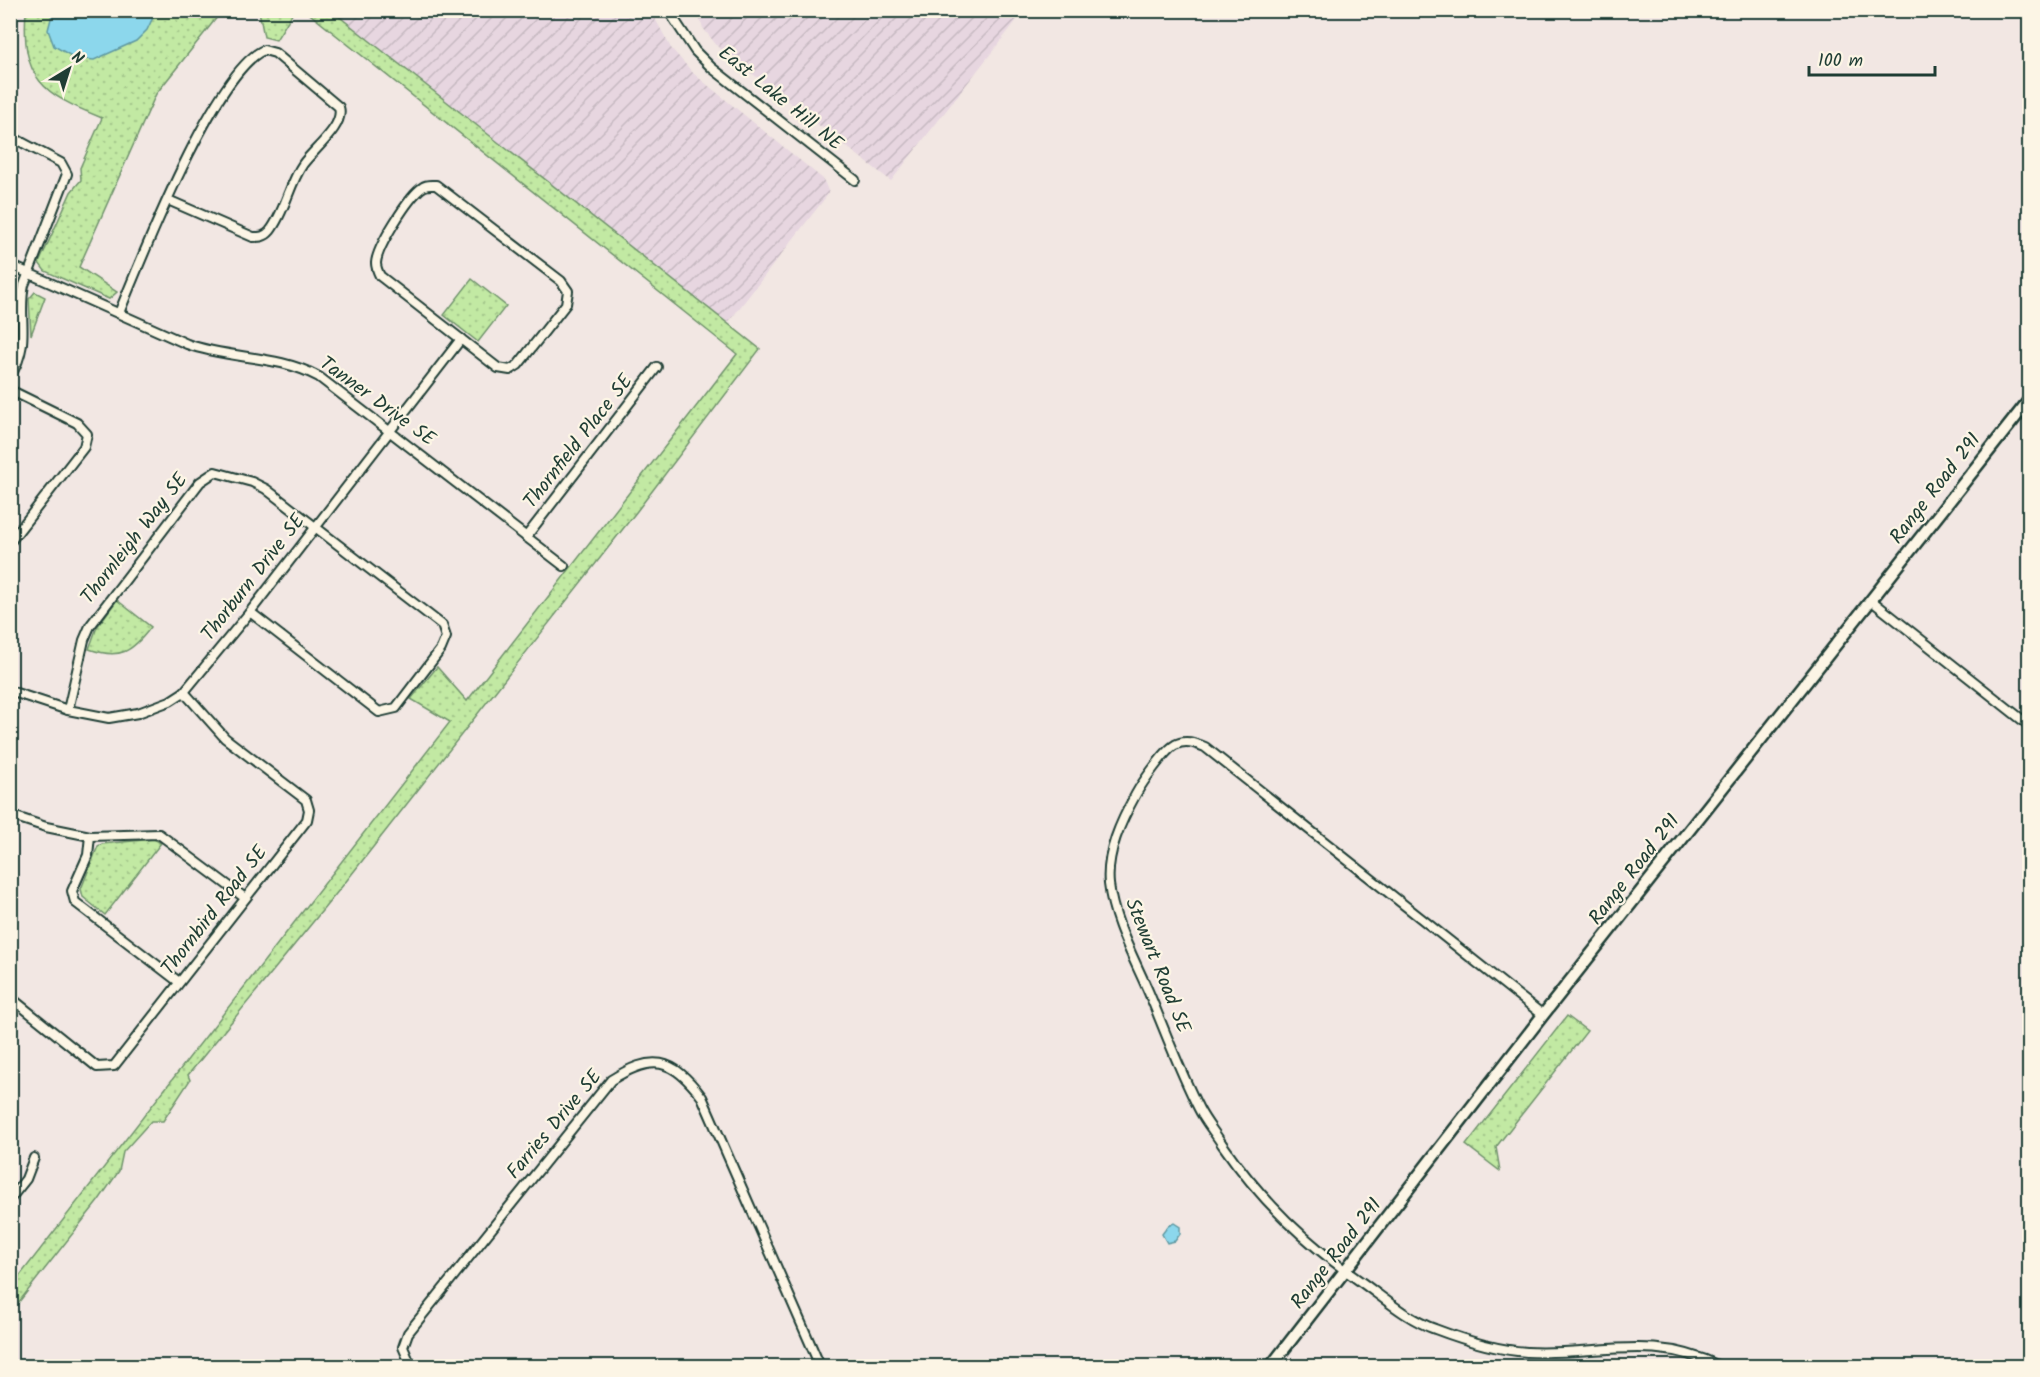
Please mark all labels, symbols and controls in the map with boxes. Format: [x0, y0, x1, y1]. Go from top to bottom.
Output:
street label: East Lake Hill NE [710, 38, 851, 160]
north arrow [39, 39, 99, 99]
scale bar [1809, 39, 1935, 77]
text: N [66, 45, 89, 71]
text: 100 m [1818, 47, 1863, 76]
street label: Tanner Drive SE [312, 349, 443, 456]
street label: Thornfield Place SE [516, 367, 643, 516]
street label: Range Road 291 [1882, 426, 1990, 552]
street label: Thornleigh Way SE [73, 465, 197, 612]
street label: Thorburn Drive SE [194, 506, 315, 649]
street label: Range Road 291 [1581, 807, 1689, 933]
street label: Thornbird Road SE [154, 838, 277, 983]
street label: Stewart Road SE [1115, 894, 1199, 1039]
street label: Farries Drive SE [499, 1062, 612, 1187]
street label: Range Road 291 [1283, 1191, 1391, 1317]

